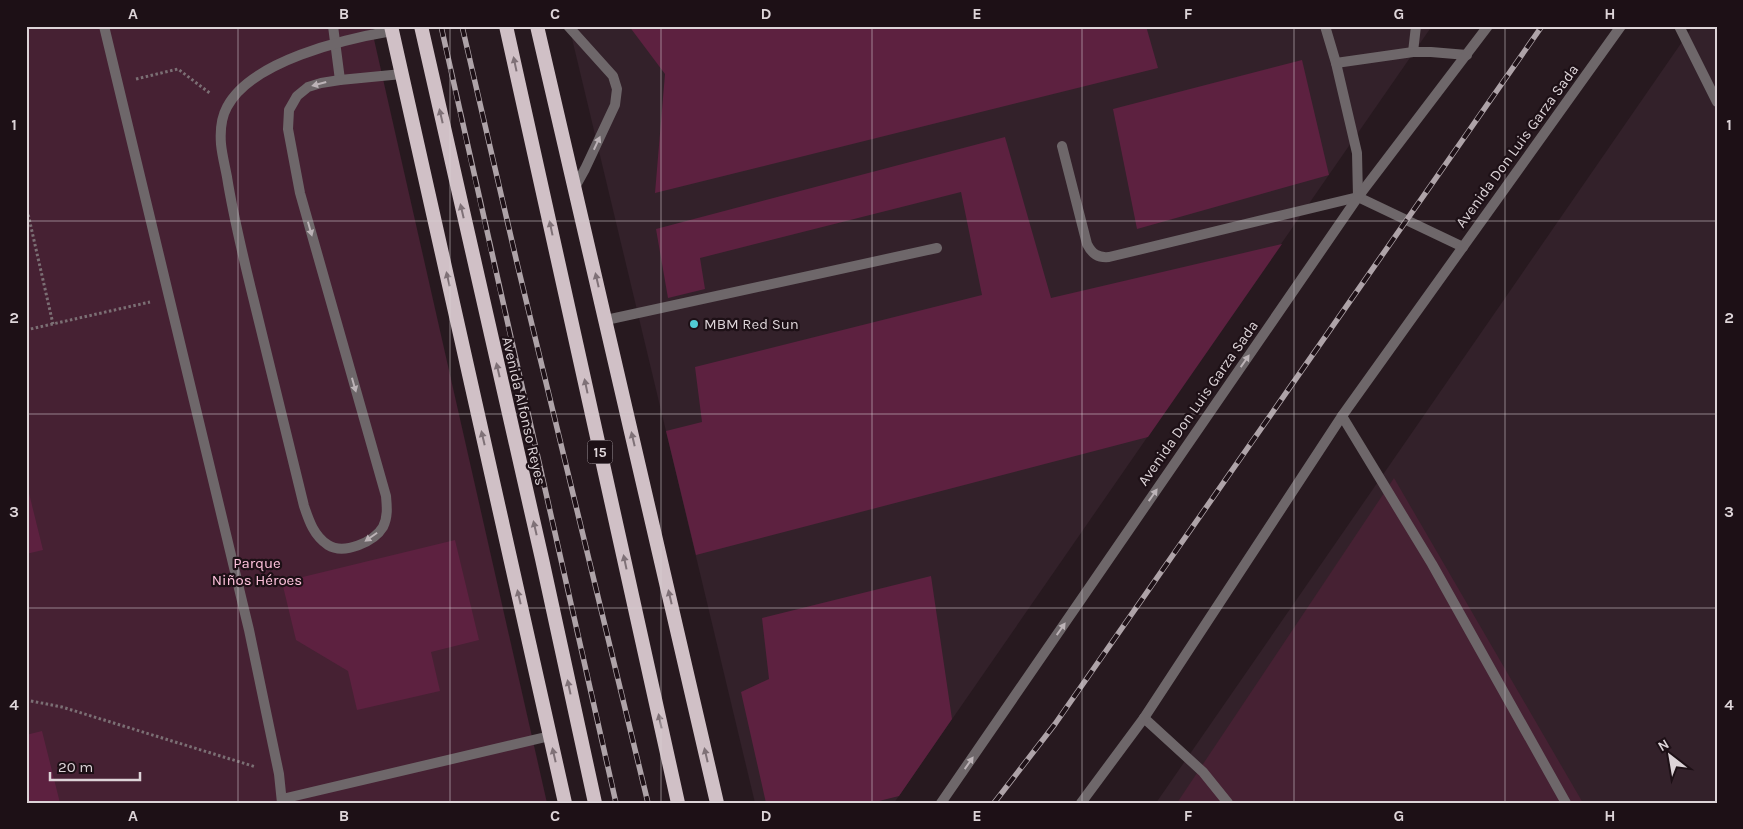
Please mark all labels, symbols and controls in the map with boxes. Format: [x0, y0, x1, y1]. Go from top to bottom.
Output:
text: A [128, 4, 138, 23]
text: B [339, 4, 349, 23]
text: C [550, 4, 560, 23]
text: D [761, 4, 772, 23]
text: E [972, 4, 982, 23]
text: F [1184, 4, 1193, 23]
text: G [1394, 4, 1404, 23]
text: H [1604, 4, 1616, 23]
one-way arrow [510, 55, 518, 71]
street label: Avenida Don Luis Garza Sada [1452, 61, 1582, 231]
one-way arrow [311, 81, 326, 89]
one-way arrow [436, 108, 444, 124]
text: 1 [11, 115, 17, 134]
text: 1 [1726, 115, 1732, 134]
one-way arrow [593, 136, 602, 151]
one-way arrow [458, 204, 466, 219]
one-way arrow [547, 220, 555, 235]
one-way arrow [306, 221, 314, 237]
one-way arrow [443, 271, 451, 287]
one-way arrow [593, 273, 601, 288]
text: 2 [9, 308, 19, 327]
text: 2 [1724, 308, 1734, 327]
place label: MBM Red Sun [704, 315, 799, 333]
street label: Avenida Don Luis Garza Sada [1134, 317, 1262, 489]
marker: MBM Red Sun [688, 318, 700, 330]
street label: Avenida Alfonso Reyes [498, 335, 550, 487]
one-way arrow [1240, 354, 1250, 368]
one-way arrow [494, 362, 502, 377]
one-way arrow [351, 378, 359, 393]
one-way arrow [582, 379, 590, 394]
one-way arrow [479, 431, 487, 446]
one-way arrow [629, 431, 637, 446]
road number: 15 [588, 441, 612, 464]
one-way arrow [1148, 488, 1158, 502]
text: 3 [9, 502, 19, 521]
text: 3 [1724, 502, 1734, 521]
one-way arrow [531, 521, 539, 536]
one-way arrow [364, 532, 378, 542]
park label: Parque Niños Héroes [212, 554, 302, 589]
one-way arrow [621, 555, 629, 570]
one-way arrow [514, 588, 522, 604]
one-way arrow [666, 589, 674, 604]
one-way arrow [1056, 622, 1066, 635]
one-way arrow [565, 679, 573, 694]
text: 4 [9, 695, 19, 714]
text: 4 [1724, 695, 1734, 714]
one-way arrow [656, 713, 664, 728]
north arrow [1646, 732, 1696, 782]
text: N [1655, 735, 1672, 755]
one-way arrow [550, 748, 558, 763]
one-way arrow [702, 748, 710, 763]
scale bar [50, 749, 140, 781]
one-way arrow [964, 756, 974, 769]
text: 20 m [58, 758, 93, 776]
text: A [128, 806, 138, 825]
text: B [339, 806, 349, 825]
text: C [550, 806, 560, 825]
text: D [761, 806, 772, 825]
text: E [972, 806, 982, 825]
text: F [1184, 806, 1193, 825]
text: G [1394, 806, 1404, 825]
text: H [1604, 806, 1616, 825]

